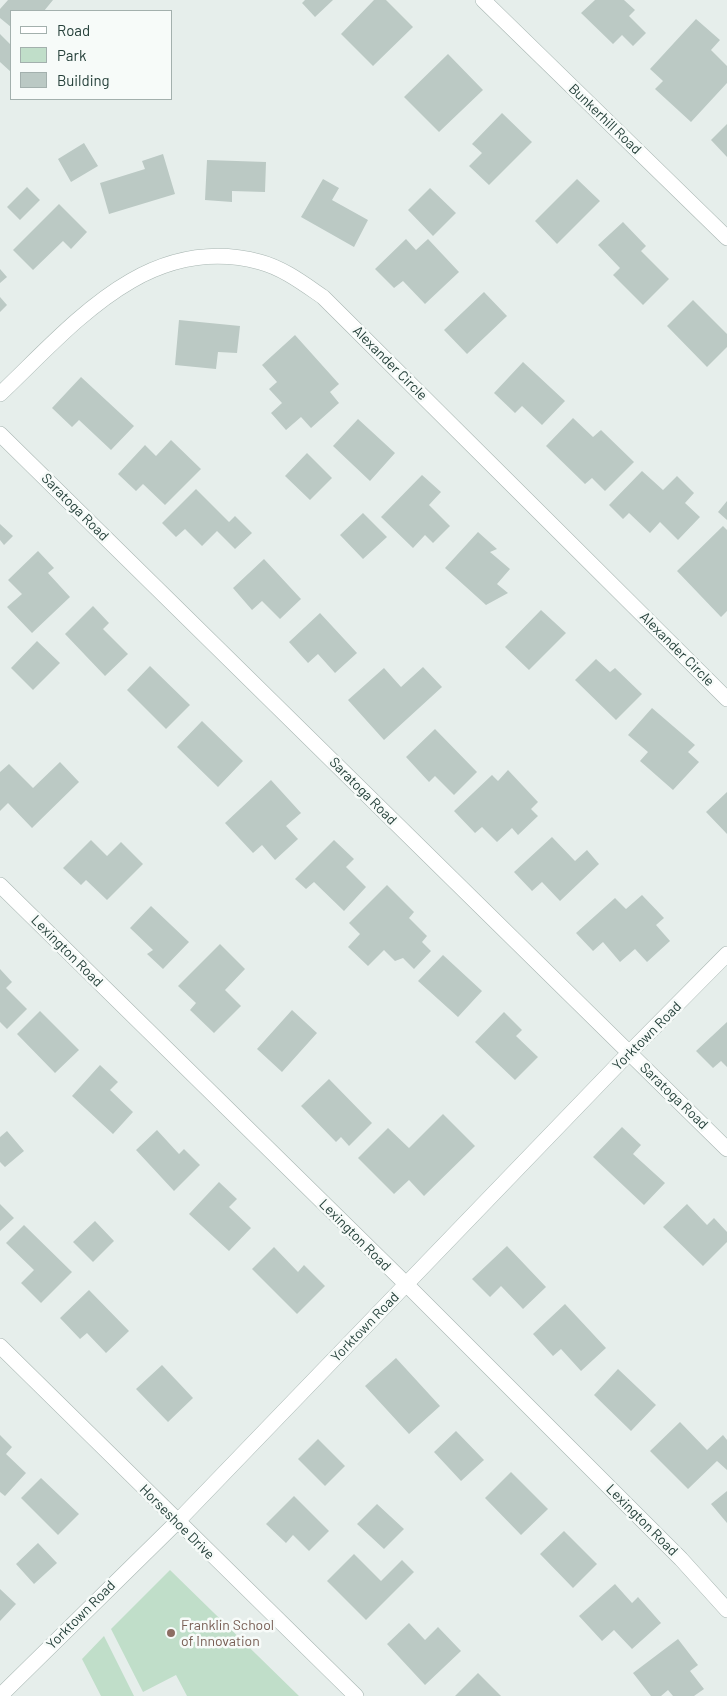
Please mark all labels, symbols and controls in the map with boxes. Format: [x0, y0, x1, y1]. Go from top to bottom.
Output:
legend [10, 10, 172, 100]
text: Road [57, 21, 90, 39]
text: Park [57, 46, 86, 64]
text: Building [57, 71, 110, 89]
street label: Bunkerhill Road [565, 80, 645, 158]
street label: Alexander Circle [349, 322, 431, 404]
street label: Saratoga Road [38, 470, 112, 544]
street label: Alexander Circle [636, 608, 718, 690]
street label: Saratoga Road [326, 754, 400, 828]
street label: Lexington Road [28, 912, 106, 990]
street label: Yorktown Road [609, 998, 685, 1074]
street label: Saratoga Road [636, 1059, 712, 1133]
street label: Lexington Road [316, 1196, 394, 1274]
street label: Yorktown Road [328, 1289, 402, 1365]
street label: Horseshoe Drive [136, 1481, 218, 1563]
street label: Lexington Road [603, 1481, 681, 1559]
street label: Yorktown Road [43, 1577, 119, 1653]
place label: Franklin School of Innovation [181, 1617, 274, 1650]
marker: Franklin School of Innovation [165, 1627, 177, 1639]

